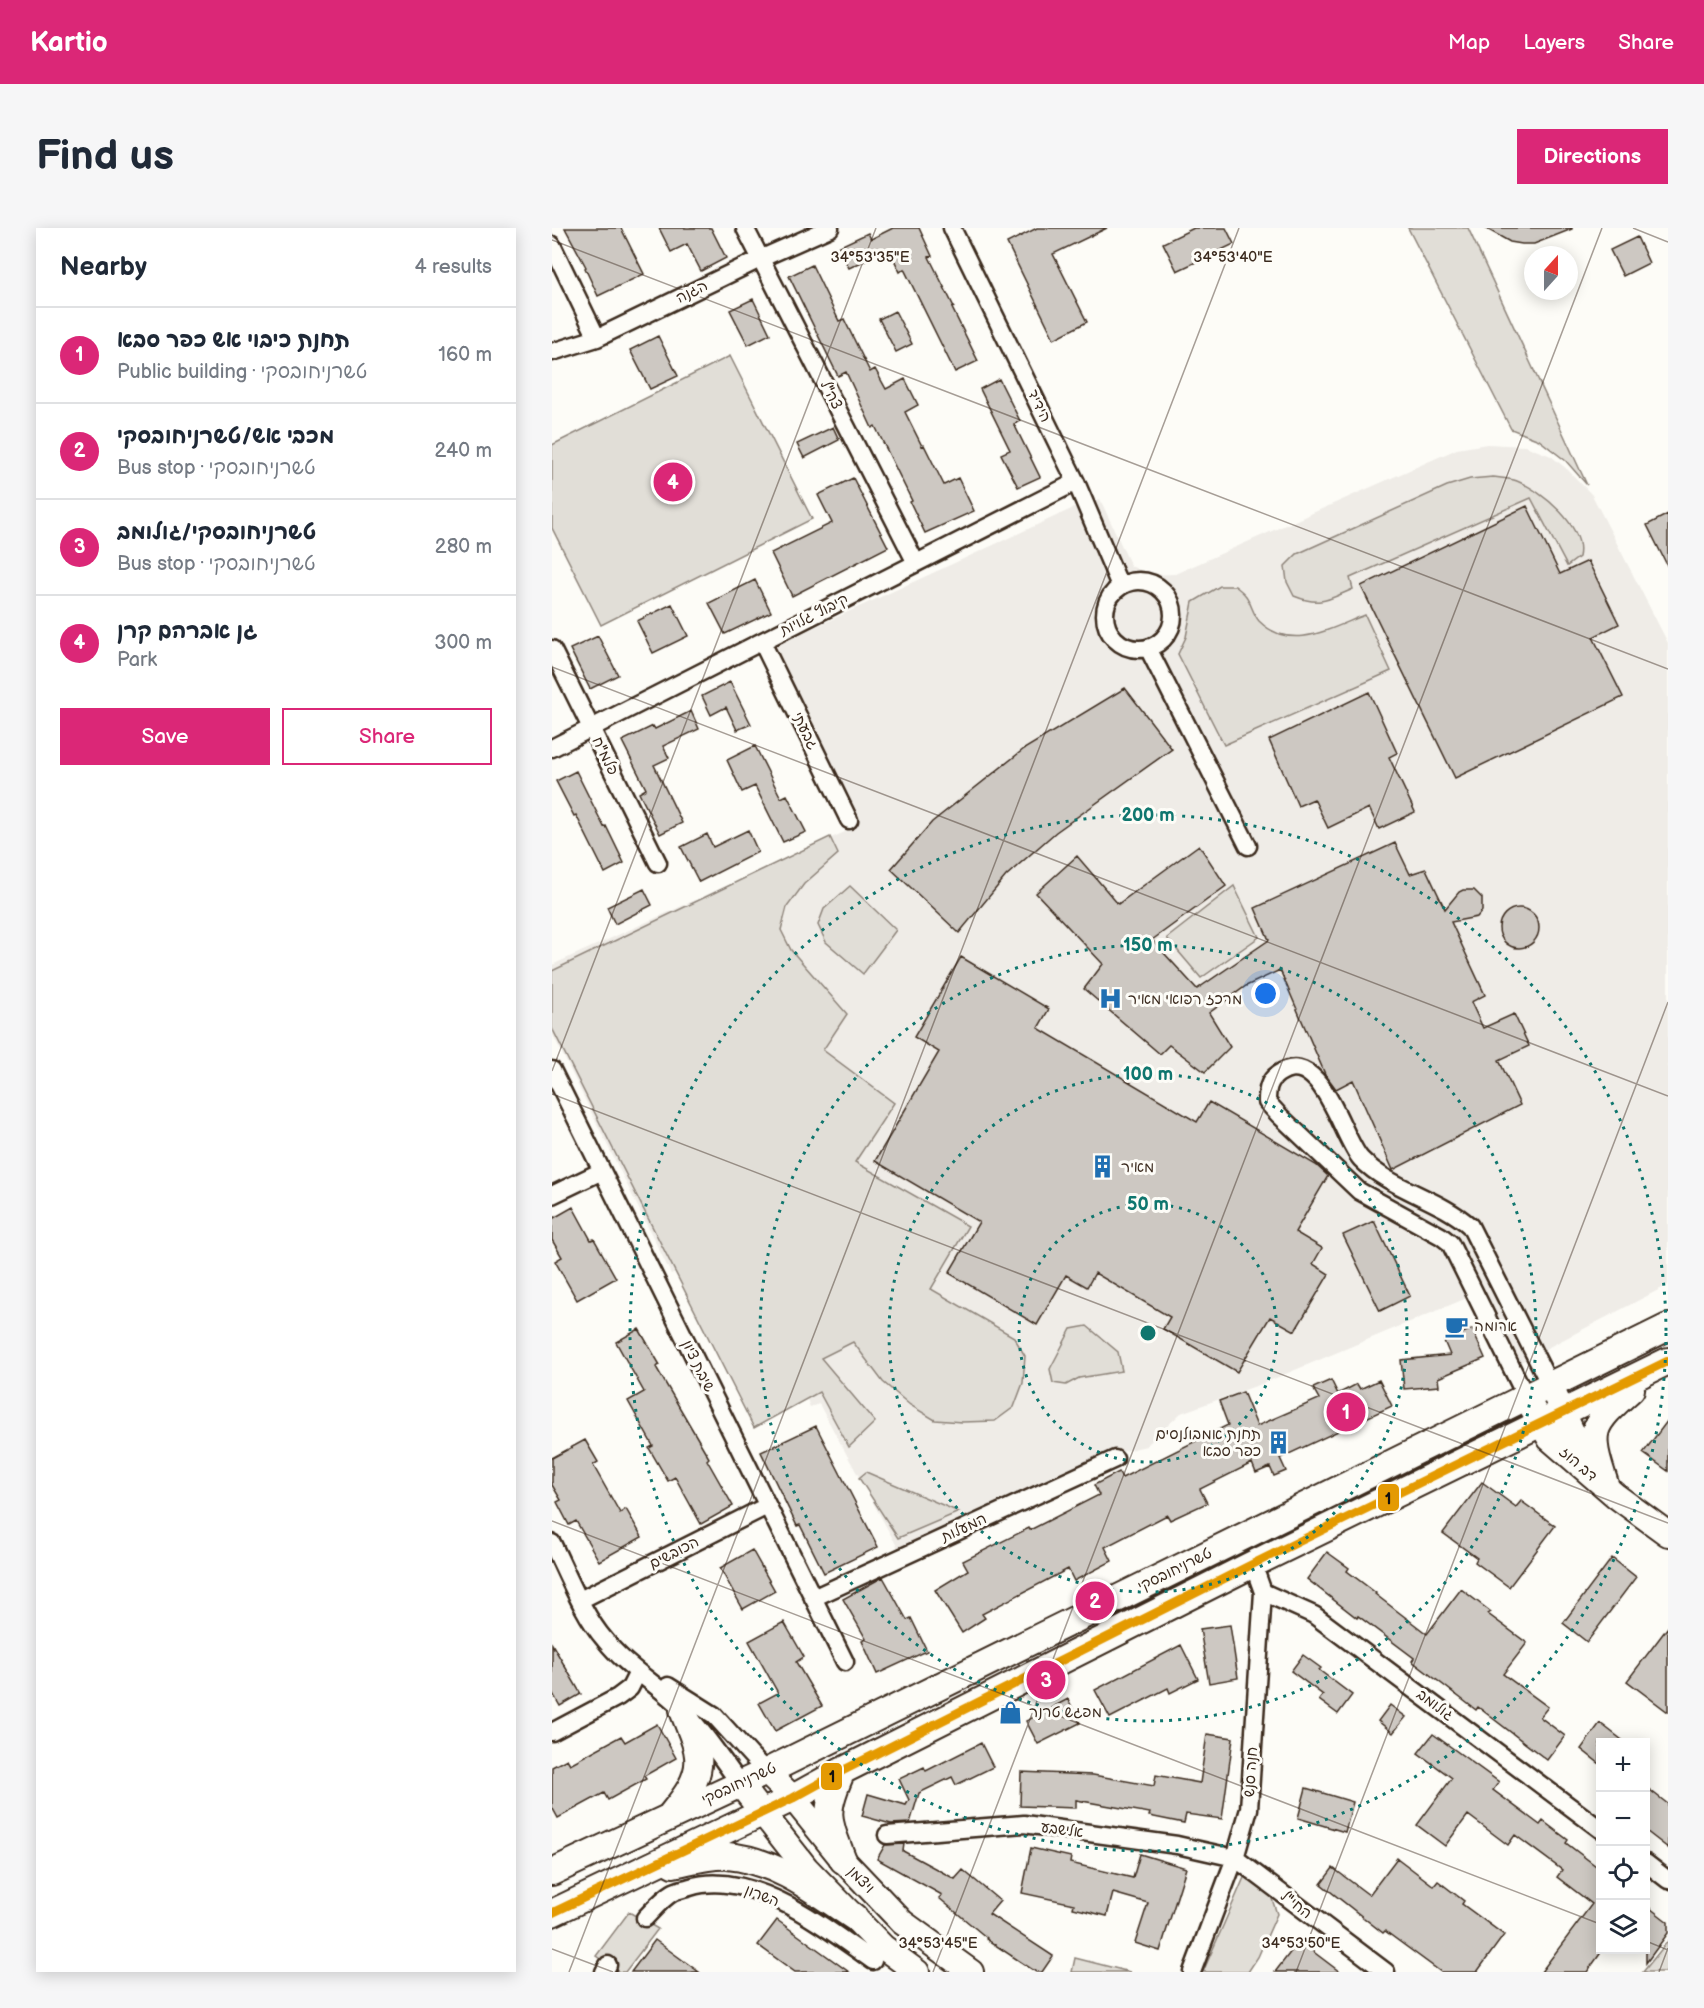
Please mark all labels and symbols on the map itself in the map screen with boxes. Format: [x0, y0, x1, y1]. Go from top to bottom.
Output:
north arrow [1524, 246, 1578, 300]
text: 34°53'35"E [830, 248, 910, 267]
text: 34°53'40"E [1193, 248, 1273, 267]
street label: הגנה [673, 276, 711, 308]
street label: צה"ל [816, 377, 846, 413]
street label: הידיד [1023, 386, 1055, 426]
pin: 4 [654, 460, 692, 504]
street label: קיבוץ גלויות [776, 590, 851, 641]
street label: גבעתי [788, 709, 822, 753]
street label: פלמ"ח [588, 734, 622, 778]
text: 200 m [1121, 805, 1175, 826]
text: 150 m [1123, 935, 1173, 956]
your location [1251, 979, 1280, 1008]
hospital icon: מרכז רפואי מאיר [1097, 986, 1123, 1012]
place label: מרכז רפואי מאיר [1128, 990, 1242, 1009]
text: 100 m [1123, 1064, 1173, 1085]
building icon: מאיר [1090, 1154, 1116, 1180]
place label: מאיר [1121, 1158, 1154, 1177]
text: 50 m [1127, 1194, 1169, 1215]
cafe icon: ארומה [1443, 1313, 1469, 1339]
place label: ארומה [1474, 1317, 1517, 1336]
centre of rings [1138, 1323, 1158, 1343]
street label: שיבת ציון [677, 1337, 719, 1395]
pin: 1 [1326, 1390, 1366, 1434]
place label: תחנת אמבולנסים כפר סבא [1155, 1425, 1261, 1461]
building icon: תחנת אמבולנסים כפר סבא [1266, 1430, 1292, 1456]
street label: דב הוז [1555, 1442, 1601, 1486]
line badge: 1 [1377, 1483, 1400, 1512]
text: 1 [1385, 1490, 1391, 1509]
street label: המעלות [937, 1509, 990, 1547]
street label: הכובשים [646, 1532, 702, 1574]
street label: טשרניחובסקי [1135, 1544, 1215, 1596]
pin: 2 [1076, 1578, 1114, 1624]
pin: 3 [1026, 1658, 1066, 1702]
street label: גולומב [1413, 1685, 1457, 1725]
shop icon: מפגש טרנר [998, 1699, 1024, 1725]
place label: מפגש טרנר [1029, 1703, 1102, 1722]
street label: חנה סנש [1240, 1746, 1262, 1798]
street label: טשרניחובסקי [699, 1758, 779, 1810]
line badge: 1 [820, 1762, 843, 1791]
text: 1 [829, 1768, 835, 1787]
street label: אלישבע [1039, 1818, 1085, 1842]
street label: ויצמן [844, 1862, 878, 1898]
street label: השרון [742, 1881, 782, 1911]
street label: החי"ל [1276, 1887, 1316, 1923]
text: 34°53'45"E [898, 1934, 978, 1953]
text: 34°53'50"E [1262, 1934, 1340, 1953]

